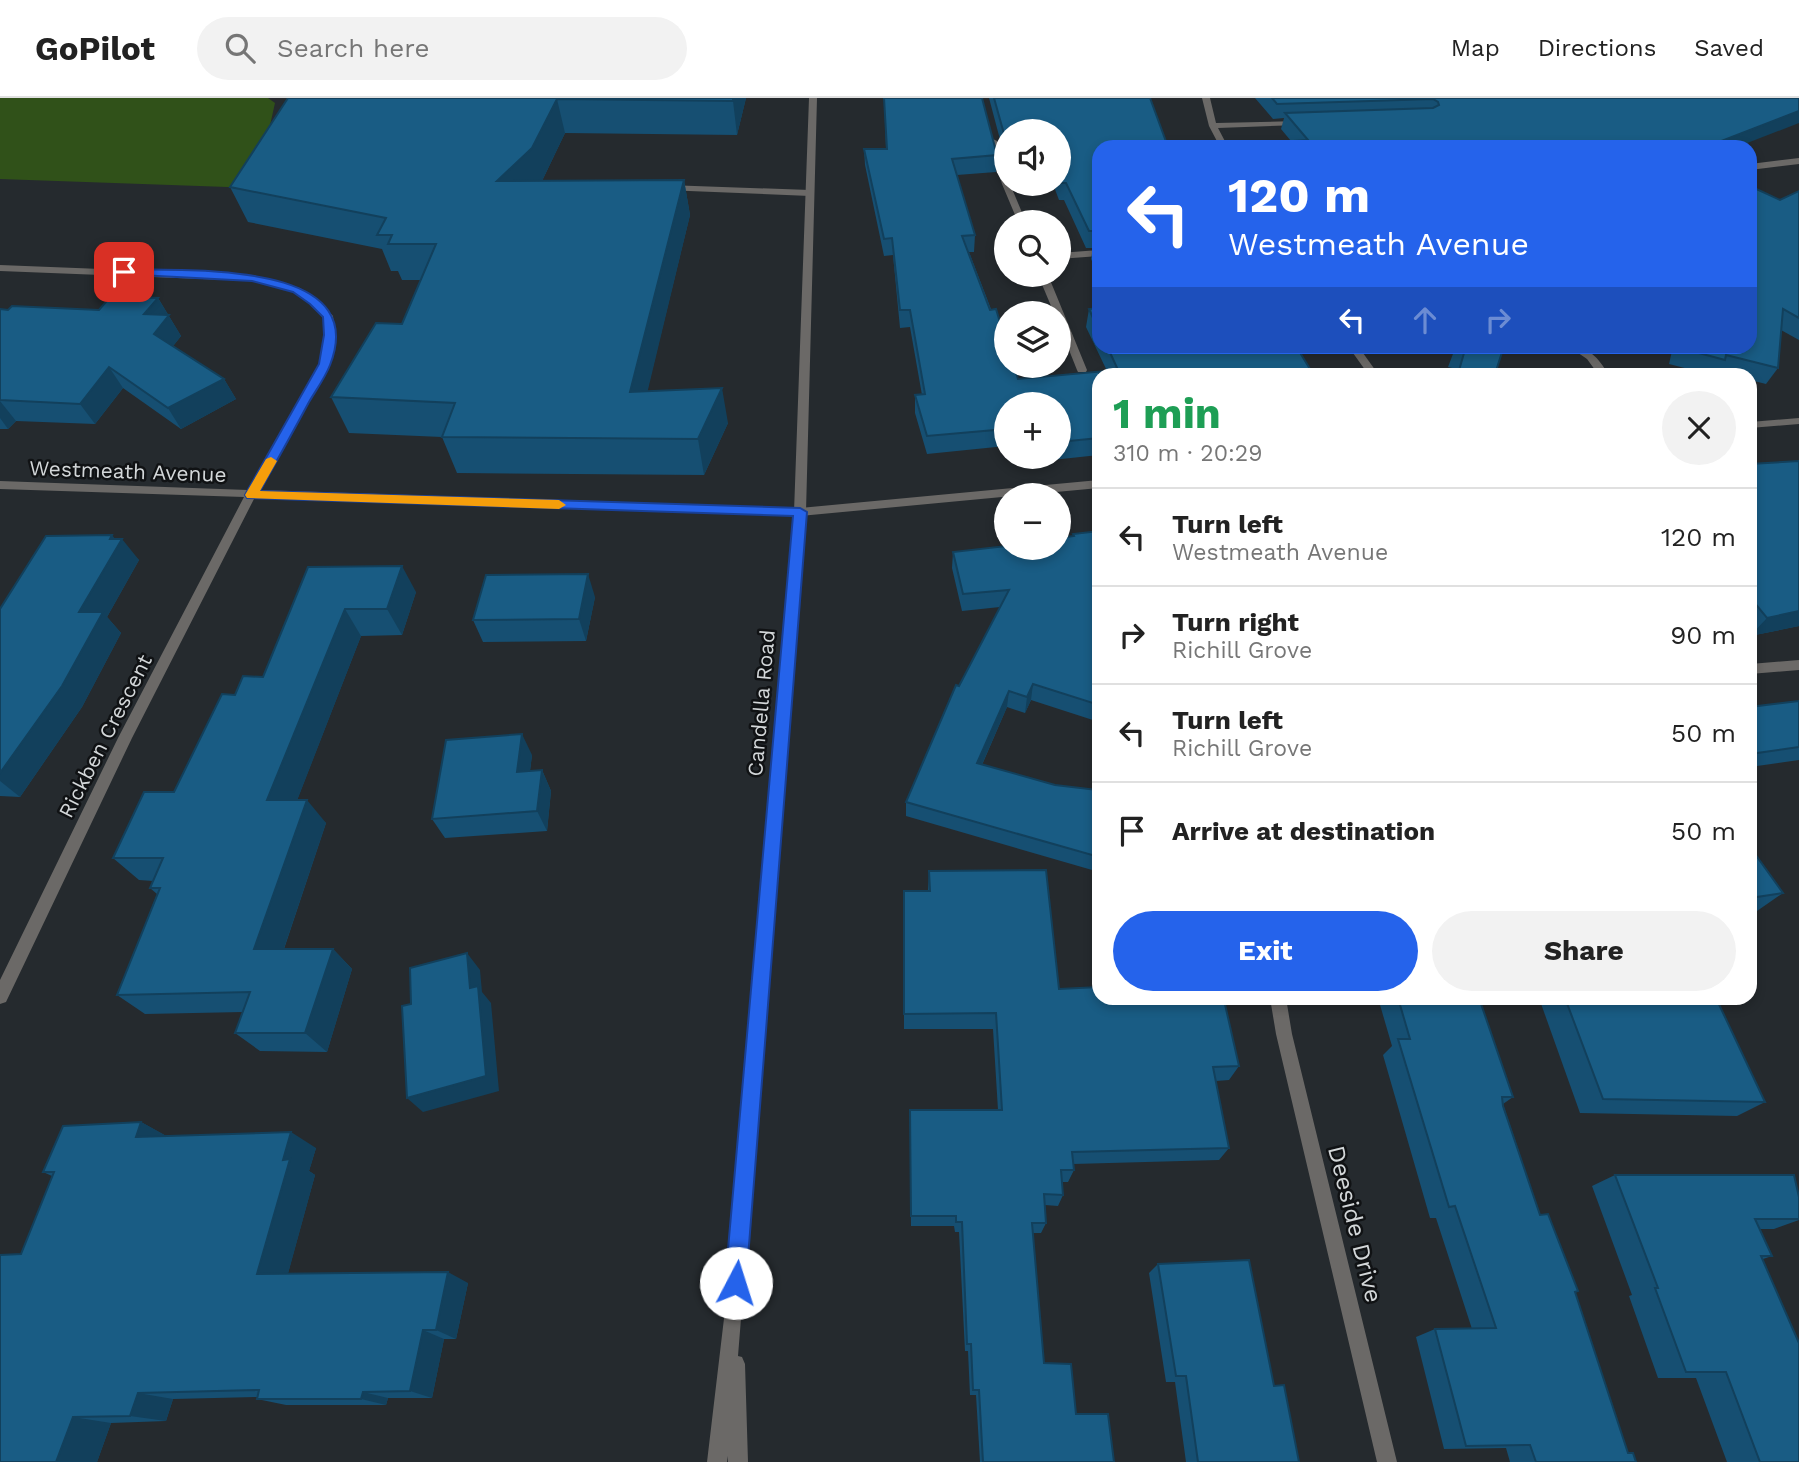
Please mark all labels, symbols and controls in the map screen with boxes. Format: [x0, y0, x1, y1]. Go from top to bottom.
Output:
search box [197, 17, 687, 80]
text: GoPilot [35, 29, 155, 68]
icon: search [221, 29, 259, 67]
text: Search here [277, 33, 429, 63]
text: Map [1451, 34, 1500, 62]
text: Directions [1538, 34, 1656, 62]
text: Saved [1694, 34, 1764, 62]
map controls [994, 119, 1071, 560]
button: sound [994, 119, 1071, 196]
text: 120 m [1228, 166, 1370, 224]
icon: left [1113, 168, 1204, 259]
button: search [994, 210, 1071, 287]
text: Westmeath Avenue [1228, 225, 1529, 263]
pin [94, 242, 154, 302]
icon: arrive [105, 253, 143, 291]
button: layers [994, 301, 1071, 378]
icon: left [1333, 301, 1371, 339]
icon: ahead [1406, 301, 1444, 339]
icon: right [1479, 301, 1517, 339]
text: 1 min [1113, 389, 1221, 438]
button: close [1662, 391, 1736, 465]
button: + [994, 392, 1071, 469]
text: 310 m · 20:29 [1113, 440, 1262, 467]
street label: Westmeath Avenue [29, 455, 227, 487]
button: − [994, 483, 1071, 560]
text: Turn left [1172, 509, 1283, 539]
icon: left [1113, 518, 1151, 556]
text: 120 m [1661, 522, 1736, 552]
text: Westmeath Avenue [1172, 539, 1388, 566]
text: Turn right [1172, 607, 1299, 637]
icon: right [1113, 616, 1151, 654]
text: 90 m [1670, 620, 1736, 650]
street label: Candella Road [742, 629, 780, 777]
text: Richill Grove [1172, 637, 1312, 664]
street label: Rickben Crescent [53, 650, 157, 822]
text: Turn left [1172, 705, 1283, 735]
icon: left [1113, 714, 1151, 752]
text: 50 m [1671, 718, 1736, 748]
text: Richill Grove [1172, 735, 1312, 762]
icon: arrive [1113, 812, 1151, 850]
text: Arrive at destination [1172, 816, 1435, 846]
text: 50 m [1671, 816, 1736, 846]
button: Exit [1113, 911, 1418, 991]
button: Share [1432, 911, 1736, 991]
street label: Deeside Drive [1322, 1143, 1388, 1305]
position arrow [699, 1246, 773, 1320]

